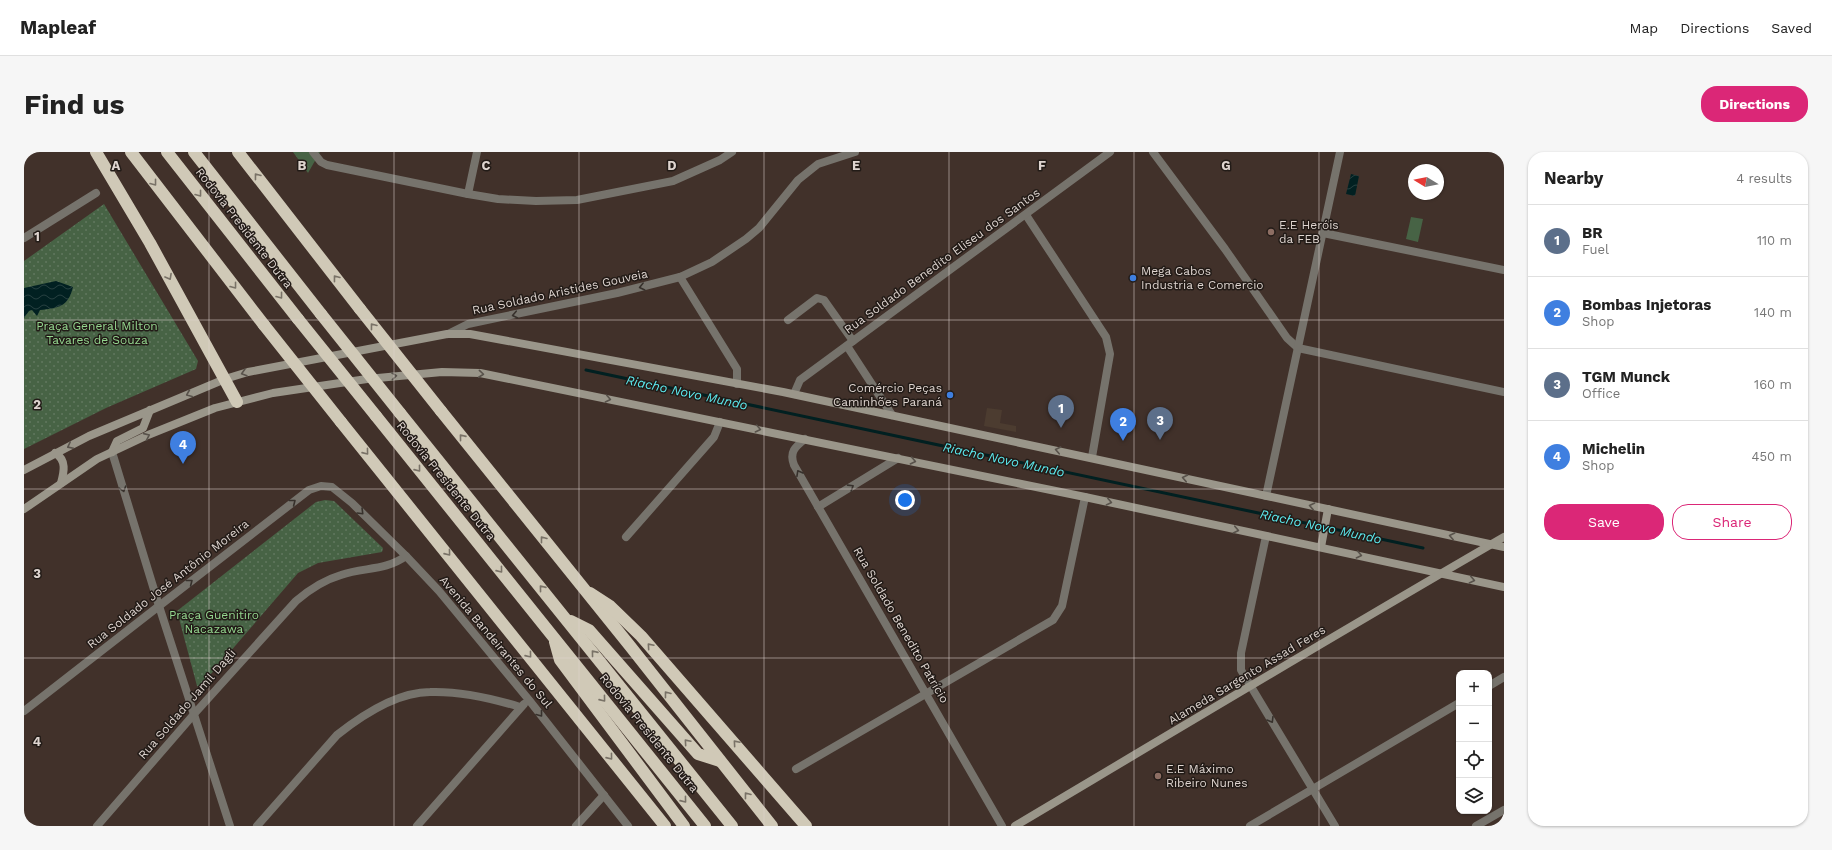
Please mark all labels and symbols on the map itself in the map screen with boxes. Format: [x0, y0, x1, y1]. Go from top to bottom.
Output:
text: A [112, 158, 121, 173]
text: B [298, 158, 307, 173]
text: C [482, 158, 491, 173]
text: D [667, 158, 677, 173]
text: E [852, 158, 860, 173]
text: F [1038, 158, 1046, 173]
text: G [1221, 158, 1231, 173]
north arrow [1408, 164, 1444, 200]
street label: Rodovia Presidente Dutra [193, 165, 295, 291]
one-way arrow [254, 173, 261, 180]
one-way arrow [150, 178, 157, 185]
street label: Rua Soldado Benedito Eliseu dos Santos [841, 185, 1043, 337]
one-way arrow [195, 189, 202, 196]
place label: E.E Heróis da FEB [1279, 218, 1339, 246]
marker: E.E Heróis da FEB [1266, 227, 1276, 237]
text: 1 [34, 229, 40, 244]
place label: Mega Cabos Industria e Comercio [1141, 264, 1264, 292]
street label: Rua Soldado Aristides Gouveia [471, 267, 649, 317]
one-way arrow [164, 273, 172, 280]
marker: Mega Cabos Industria e Comercio [1128, 273, 1138, 283]
one-way arrow [334, 276, 341, 283]
one-way arrow [229, 281, 236, 288]
one-way arrow [639, 283, 645, 291]
one-way arrow [275, 292, 282, 299]
one-way arrow [512, 310, 518, 318]
park label: Praça General Milton Tavares de Souza [36, 319, 158, 347]
one-way arrow [371, 323, 378, 330]
one-way arrow [241, 369, 247, 377]
one-way arrow [478, 369, 484, 378]
one-way arrow [391, 372, 397, 381]
water label: Riacho Novo Mundo [625, 372, 749, 413]
place label: Comércio Peças Caminhões Paraná [833, 381, 942, 409]
one-way arrow [186, 389, 194, 397]
marker: Comércio Peças Caminhões Paraná [945, 390, 955, 400]
one-way arrow [605, 394, 611, 402]
pin: 1 [1048, 395, 1074, 428]
text: 2 [33, 397, 41, 412]
pin: 3 [1147, 407, 1173, 440]
pin: 2 [1110, 408, 1136, 441]
street label: Rodovia Presidente Dutra [394, 419, 498, 543]
one-way arrow [755, 425, 761, 433]
pin: 4 [170, 431, 196, 464]
one-way arrow [144, 432, 151, 440]
one-way arrow [460, 435, 467, 442]
water label: Riacho Novo Mundo [942, 439, 1066, 480]
one-way arrow [67, 441, 74, 448]
one-way arrow [1054, 447, 1061, 455]
one-way arrow [361, 448, 368, 455]
one-way arrow [910, 457, 916, 465]
one-way arrow [414, 464, 421, 471]
one-way arrow [796, 470, 804, 477]
one-way arrow [1182, 474, 1188, 482]
one-way arrow [847, 484, 854, 491]
one-way arrow [118, 486, 127, 493]
your location [895, 490, 915, 510]
one-way arrow [1105, 497, 1112, 505]
one-way arrow [288, 500, 295, 507]
one-way arrow [1308, 502, 1315, 510]
water label: Riacho Novo Mundo [1259, 506, 1383, 547]
one-way arrow [356, 507, 364, 515]
street label: Rua Soldado José Antônio Moreira [84, 516, 252, 651]
one-way arrow [1232, 525, 1239, 533]
one-way arrow [1449, 533, 1456, 541]
one-way arrow [541, 536, 548, 543]
street label: Rua Soldado Benedito Patrício [850, 545, 952, 705]
one-way arrow [443, 549, 450, 556]
one-way arrow [1356, 551, 1362, 559]
one-way arrow [495, 565, 502, 572]
text: 3 [33, 566, 41, 581]
street label: Avenida Bandeirantes do Sul [437, 573, 556, 711]
one-way arrow [1469, 575, 1475, 584]
one-way arrow [186, 580, 193, 587]
one-way arrow [540, 586, 547, 593]
park label: Praça Guenitiro Nacazawa [169, 608, 259, 636]
street label: Alameda Sargento Assad Feres [1166, 622, 1328, 728]
one-way arrow [647, 643, 655, 651]
street label: Rua Soldado Jamil Dagli [135, 646, 239, 762]
one-way arrow [524, 651, 531, 658]
one-way arrow [592, 651, 599, 658]
street label: Rodovia Presidente Dutra [597, 671, 701, 795]
one-way arrow [664, 691, 671, 698]
one-way arrow [598, 694, 605, 701]
one-way arrow [535, 709, 542, 716]
one-way arrow [1266, 716, 1274, 723]
text: 4 [33, 734, 42, 749]
one-way arrow [685, 739, 692, 747]
one-way arrow [734, 741, 741, 748]
one-way arrow [605, 752, 612, 759]
place label: E.E Máximo Ribeiro Nunes [1166, 762, 1248, 790]
marker: E.E Máximo Ribeiro Nunes [1153, 771, 1163, 781]
one-way arrow [745, 793, 752, 800]
one-way arrow [679, 796, 686, 803]

